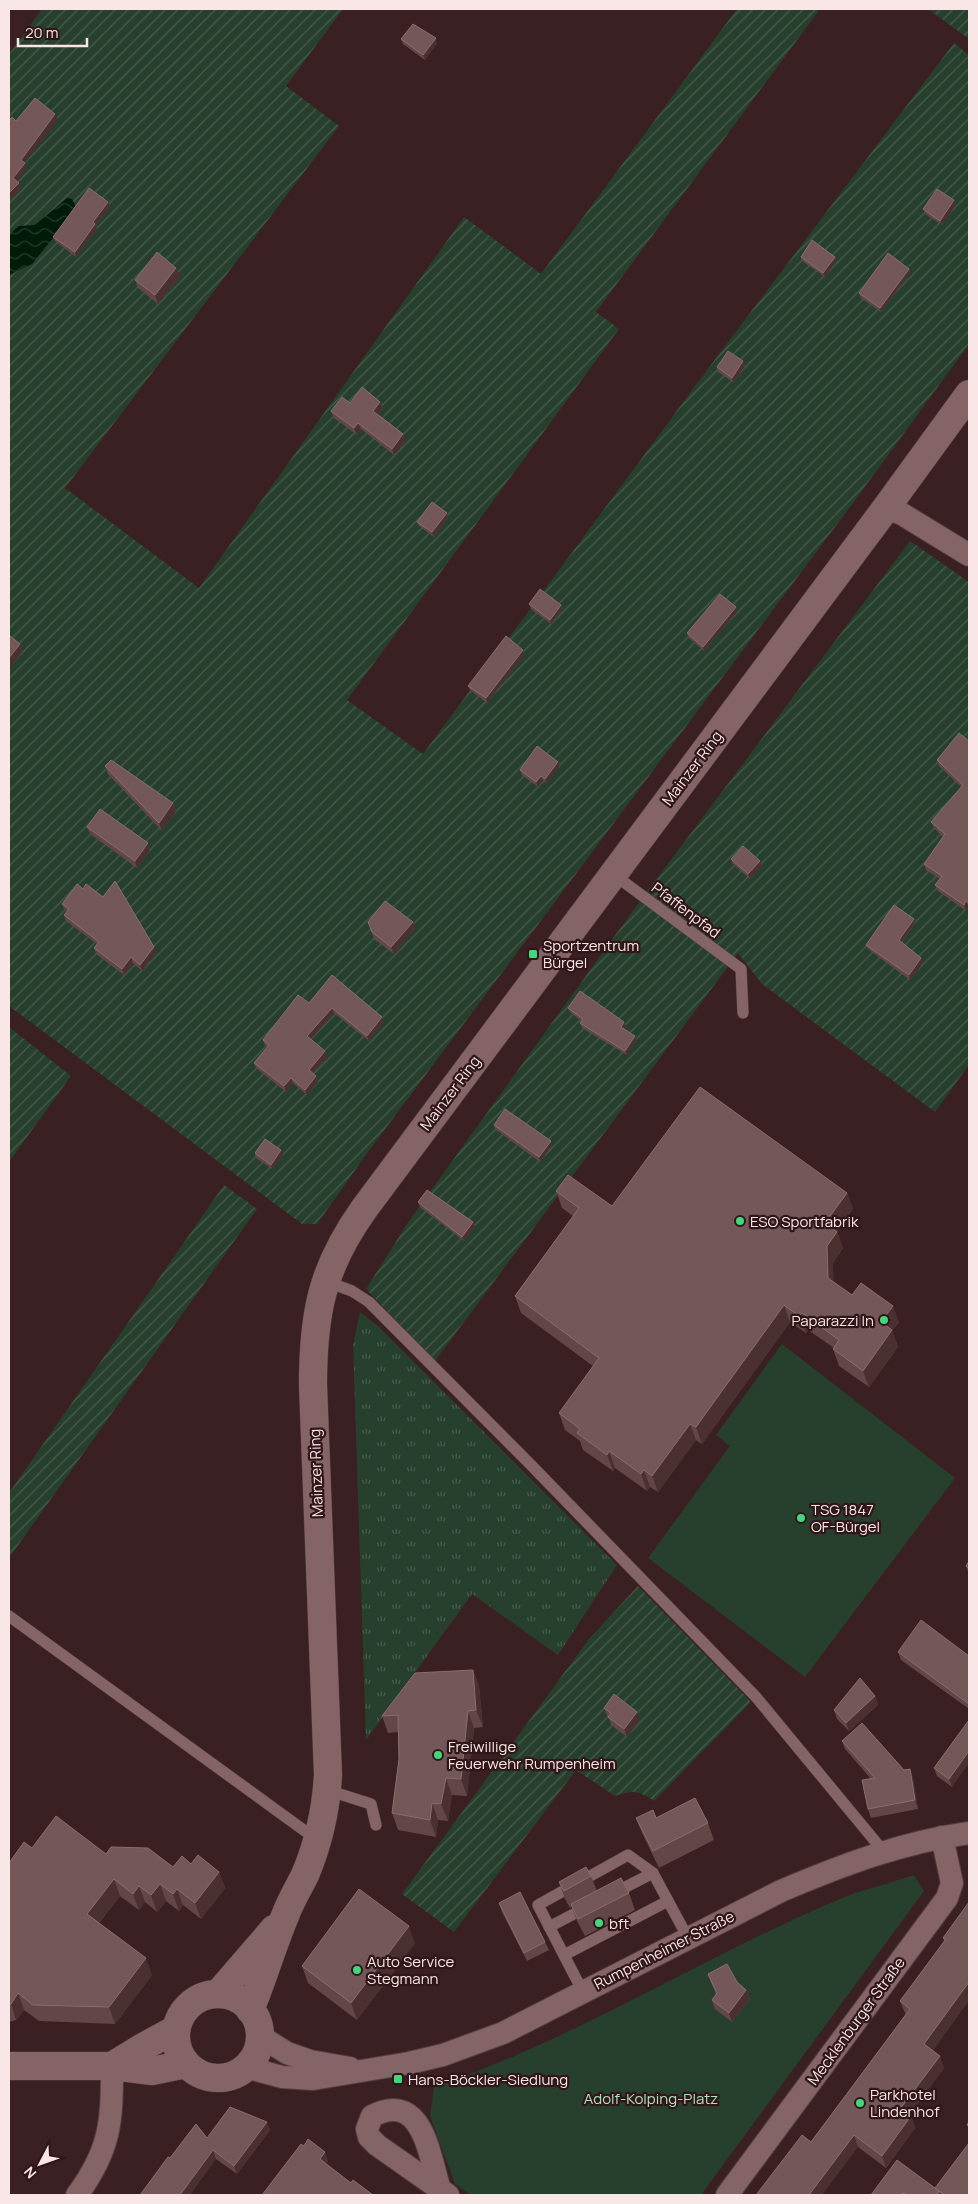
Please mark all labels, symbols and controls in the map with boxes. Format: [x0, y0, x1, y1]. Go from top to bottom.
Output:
scale bar [18, 15, 86, 47]
text: 20 m [25, 22, 58, 43]
street label: Mainzer Ring [657, 726, 727, 810]
street label: Pfaffenpfad [647, 877, 725, 943]
place label: Sportzentrum Bürgel [543, 935, 639, 973]
marker: Sportzentrum Bürgel [527, 948, 539, 960]
street label: Mainzer Ring [415, 1051, 485, 1135]
place label: ESO Sportfabrik [750, 1211, 859, 1232]
marker: ESO Sportfabrik [734, 1215, 746, 1227]
place label: Paparazzi In [792, 1310, 874, 1331]
marker: Paparazzi In [878, 1314, 890, 1326]
street label: Mainzer Ring [304, 1428, 328, 1518]
place label: TSG 1847 OF-Bürgel [811, 1499, 880, 1537]
marker: TSG 1847 OF-Bürgel [795, 1512, 807, 1524]
place label: Freiwillige Feuerwehr Rumpenheim [448, 1736, 616, 1774]
marker: Freiwillige Feuerwehr Rumpenheim [432, 1749, 444, 1761]
street label: Rumpenheimer Straße [590, 1905, 738, 1995]
place label: bft [609, 1913, 629, 1934]
marker: bft [593, 1917, 605, 1929]
place label: Auto Service Stegmann [367, 1951, 455, 1989]
street label: Mecklenburger Straße [802, 1953, 910, 2089]
marker: Auto Service Stegmann [351, 1964, 363, 1976]
place label: Hans-Böckler-Siedlung [408, 2069, 568, 2090]
marker: Hans-Böckler-Siedlung [392, 2073, 404, 2085]
place label: Parkhotel Lindenhof [870, 2084, 940, 2122]
park label: Adolf-Kolping-Platz [584, 2088, 718, 2109]
marker: Parkhotel Lindenhof [854, 2097, 866, 2109]
north arrow [15, 2139, 65, 2189]
text: N [19, 2163, 40, 2183]

